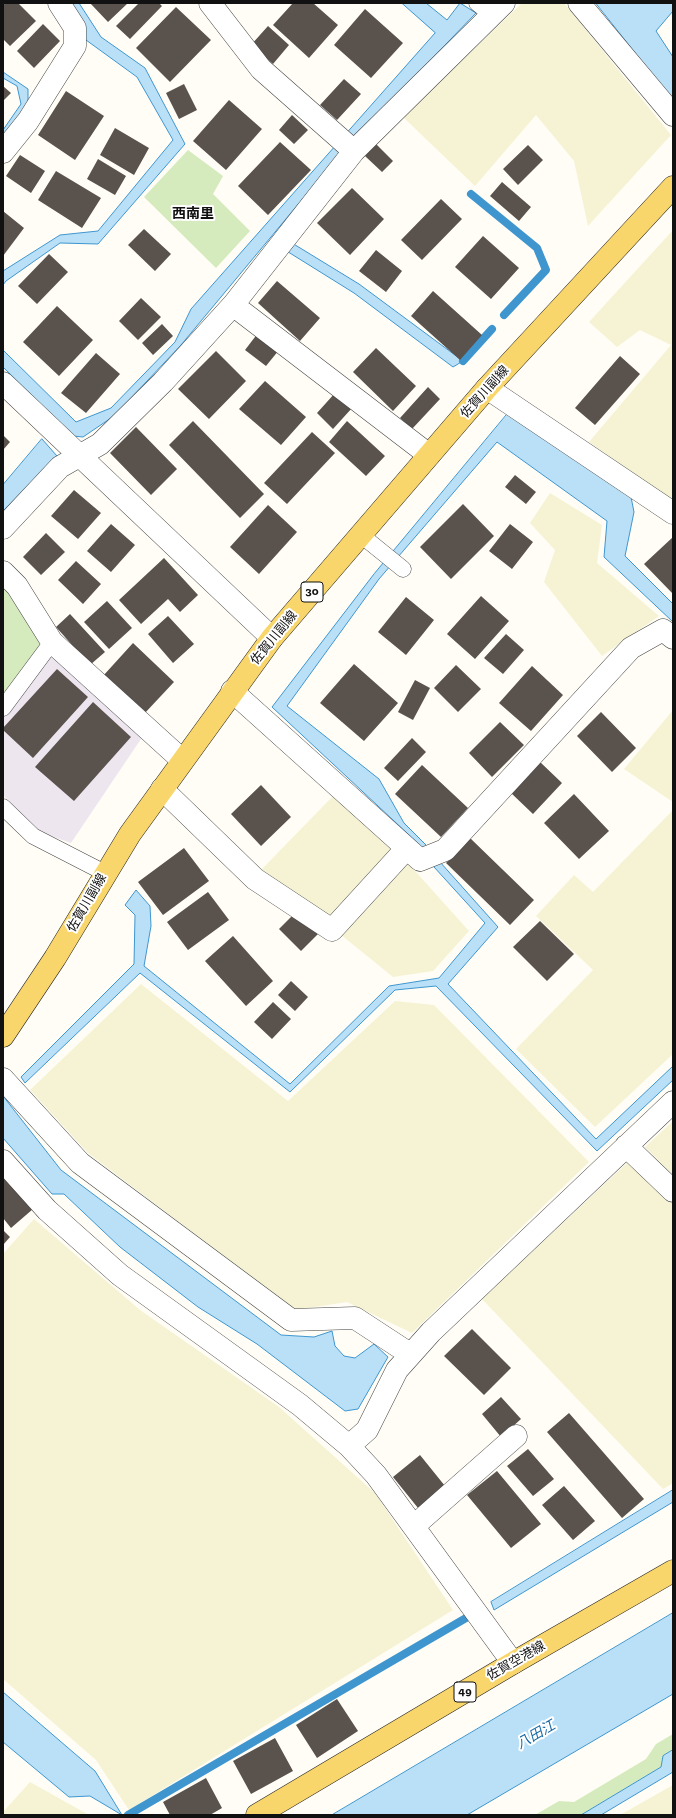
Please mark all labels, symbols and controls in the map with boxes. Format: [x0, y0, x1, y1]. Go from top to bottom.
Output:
district label: 西南里 [172, 206, 214, 222]
street label: 佐賀川副線 [457, 363, 513, 421]
road number: 30 [301, 582, 323, 602]
street label: 佐賀川副線 [247, 608, 301, 668]
street label: 佐賀川副線 [64, 871, 110, 935]
street label: 佐賀空港線 [484, 1638, 548, 1684]
road number: 49 [454, 1682, 476, 1702]
water label: 八田江 [514, 1717, 558, 1753]

